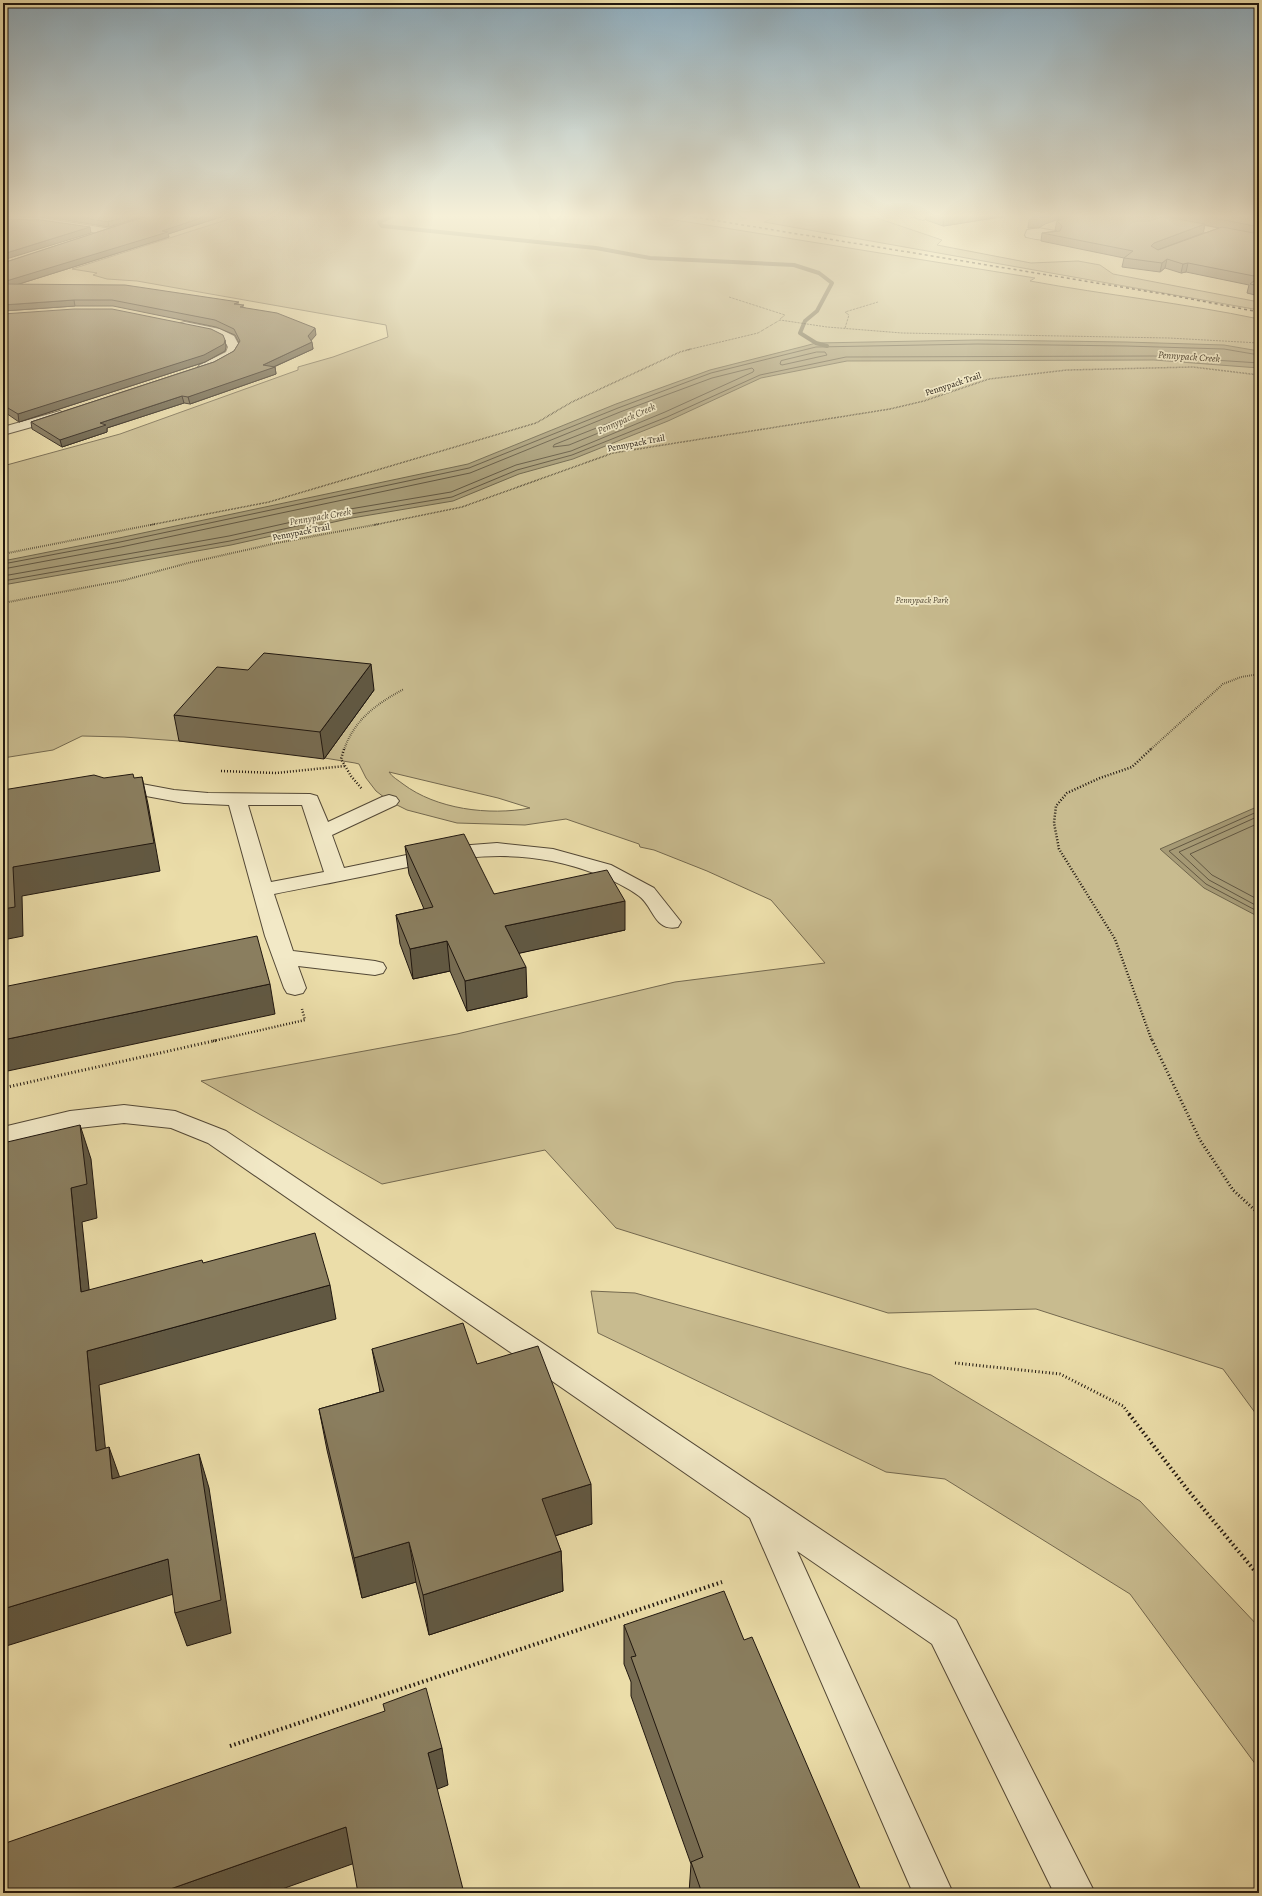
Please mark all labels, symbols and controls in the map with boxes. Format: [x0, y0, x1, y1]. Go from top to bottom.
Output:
water label: Pennypack Creek [1157, 348, 1221, 366]
street label: Pennypack Trail [923, 369, 983, 399]
water label: Pennypack Creek [595, 400, 658, 438]
street label: Pennypack Trail [606, 431, 667, 454]
water label: Pennypack Creek [288, 505, 353, 529]
street label: Pennypack Trail [271, 520, 332, 543]
park label: Pennypack Park [896, 594, 948, 606]

